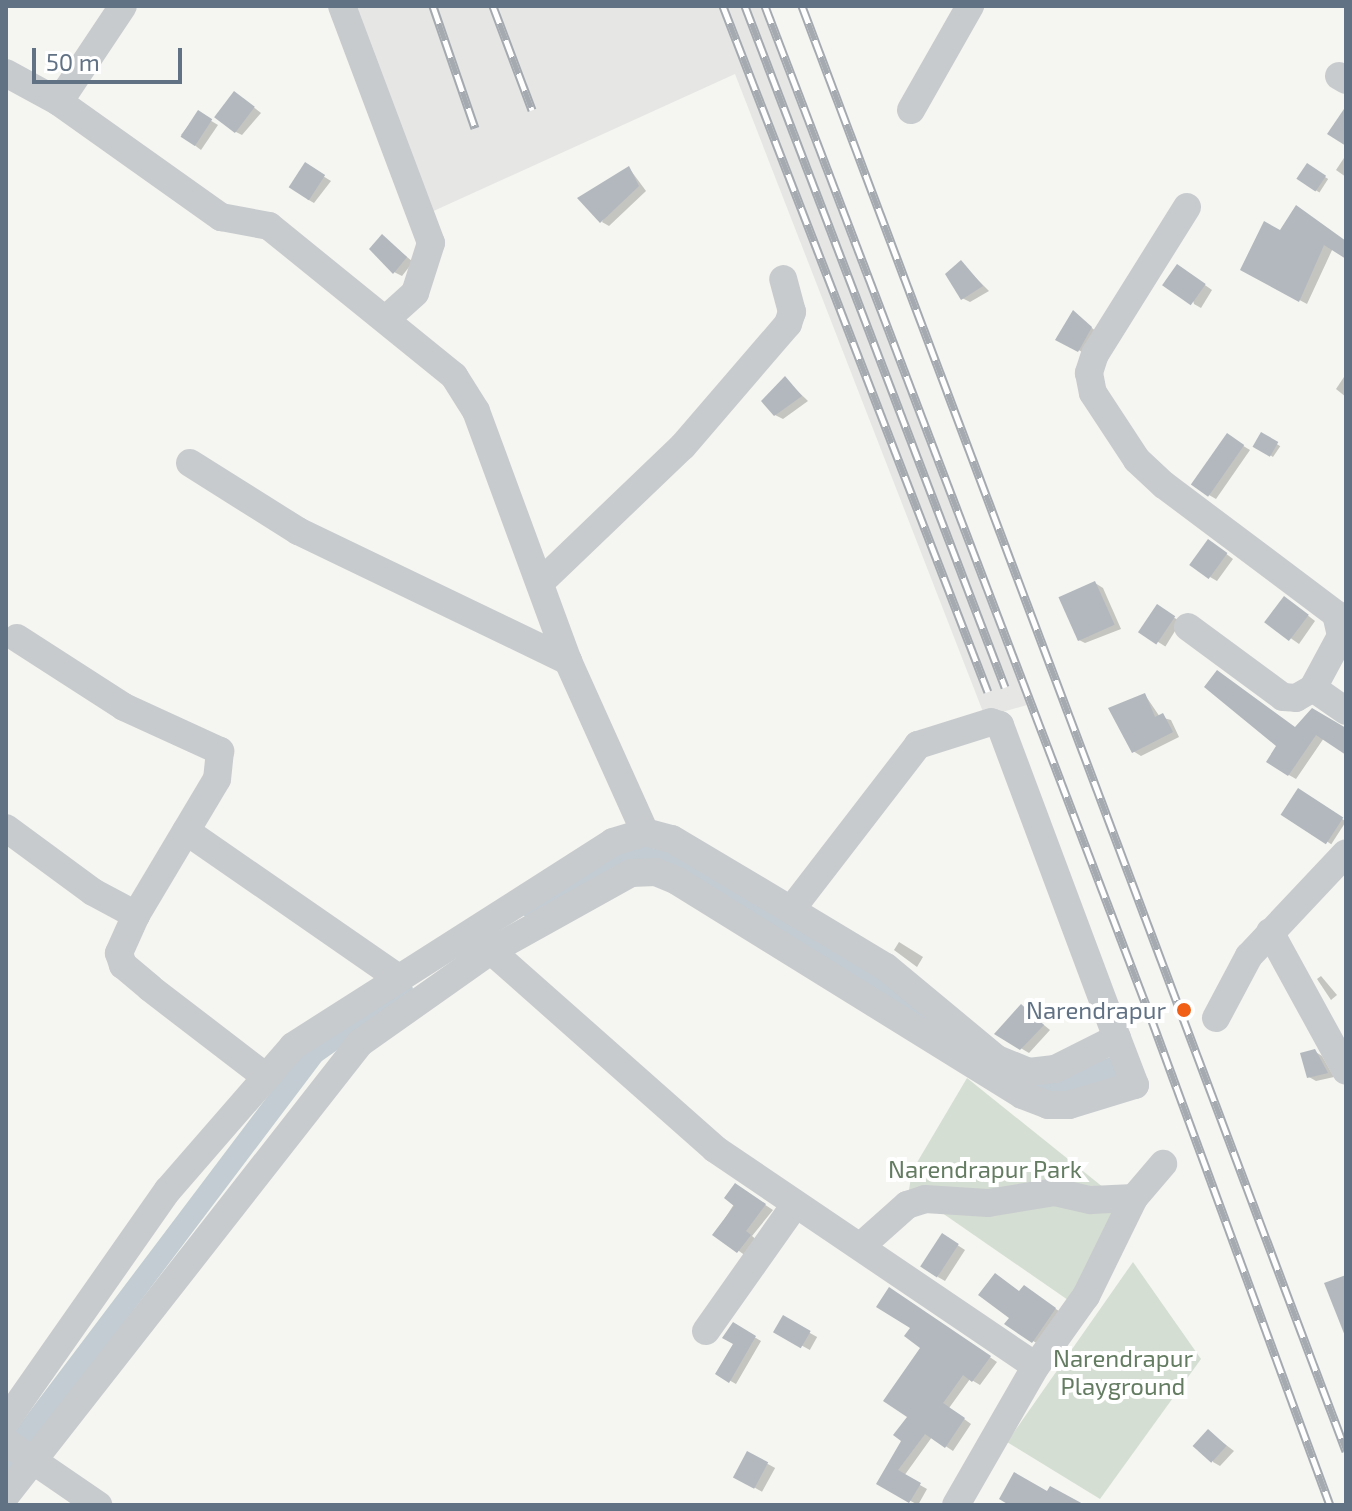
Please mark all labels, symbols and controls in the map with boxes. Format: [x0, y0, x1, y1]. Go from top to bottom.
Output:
scale bar [36, 32, 186, 82]
text: 50 m [46, 47, 100, 76]
place label: Narendrapur [1026, 996, 1166, 1024]
marker: Narendrapur [1173, 999, 1195, 1021]
park label: Narendrapur Park [888, 1155, 1082, 1183]
park label: Narendrapur Playground [1053, 1344, 1193, 1400]

